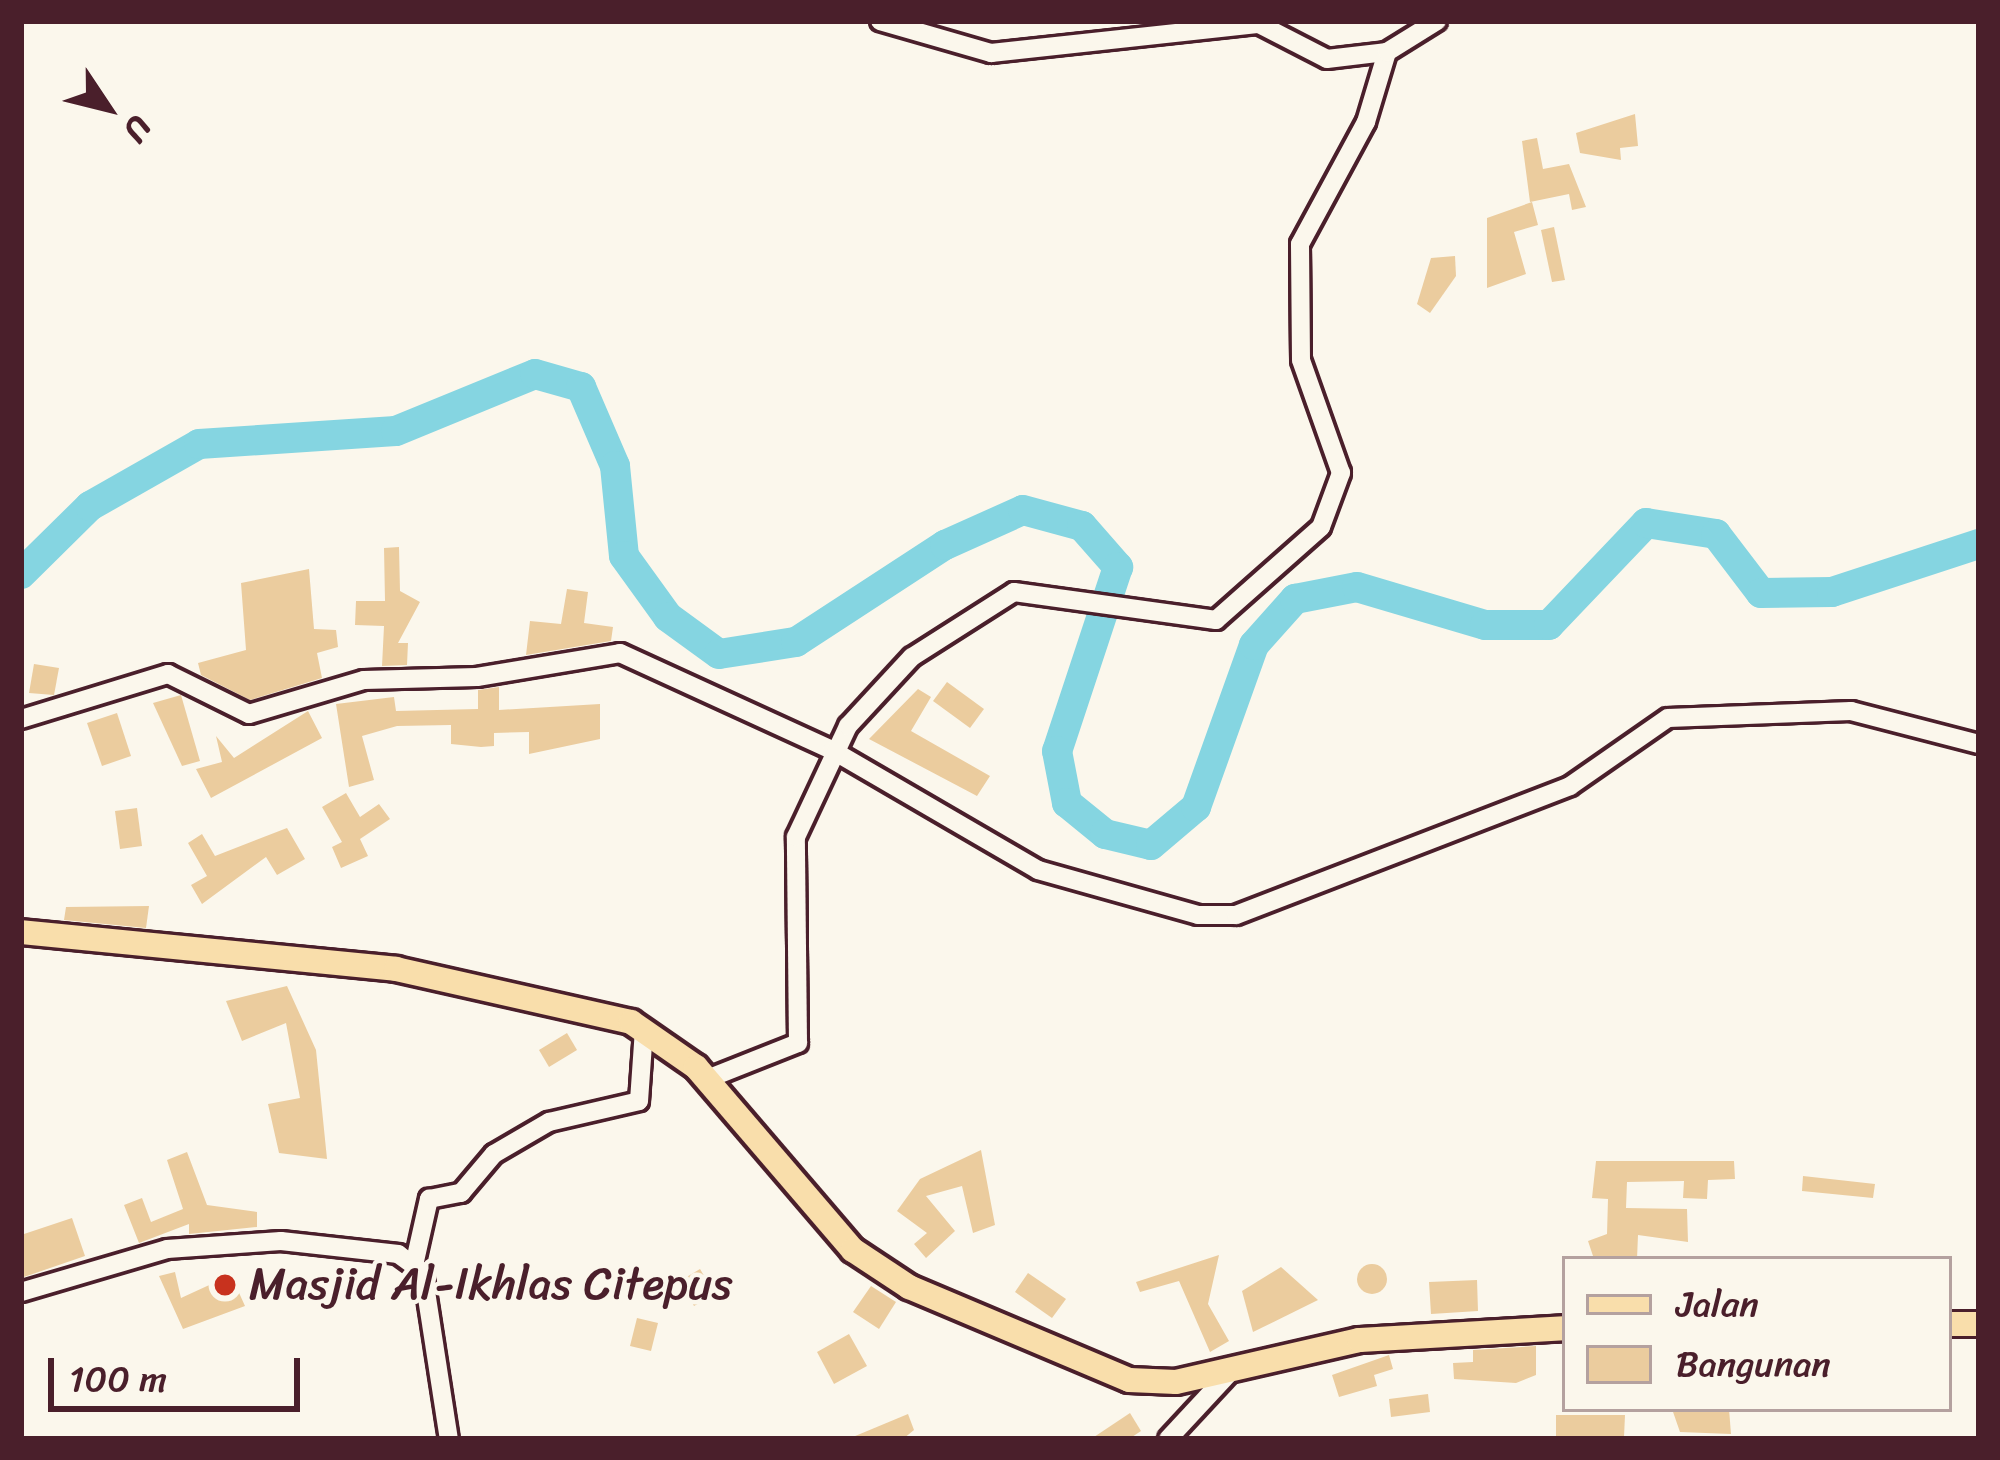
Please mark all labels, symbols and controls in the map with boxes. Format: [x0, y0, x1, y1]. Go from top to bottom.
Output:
north arrow [48, 48, 168, 168]
text: U [107, 103, 168, 154]
legend [1562, 1256, 1952, 1412]
place label: Masjid Al-Ikhlas Citepus [249, 1258, 733, 1312]
marker: Masjid Al-Ikhlas Citepus [212, 1272, 238, 1298]
text: Jalan [1676, 1272, 1759, 1336]
text: Bangunan [1676, 1332, 1831, 1396]
scale bar [54, 1334, 306, 1408]
text: 100 m [69, 1347, 167, 1411]

